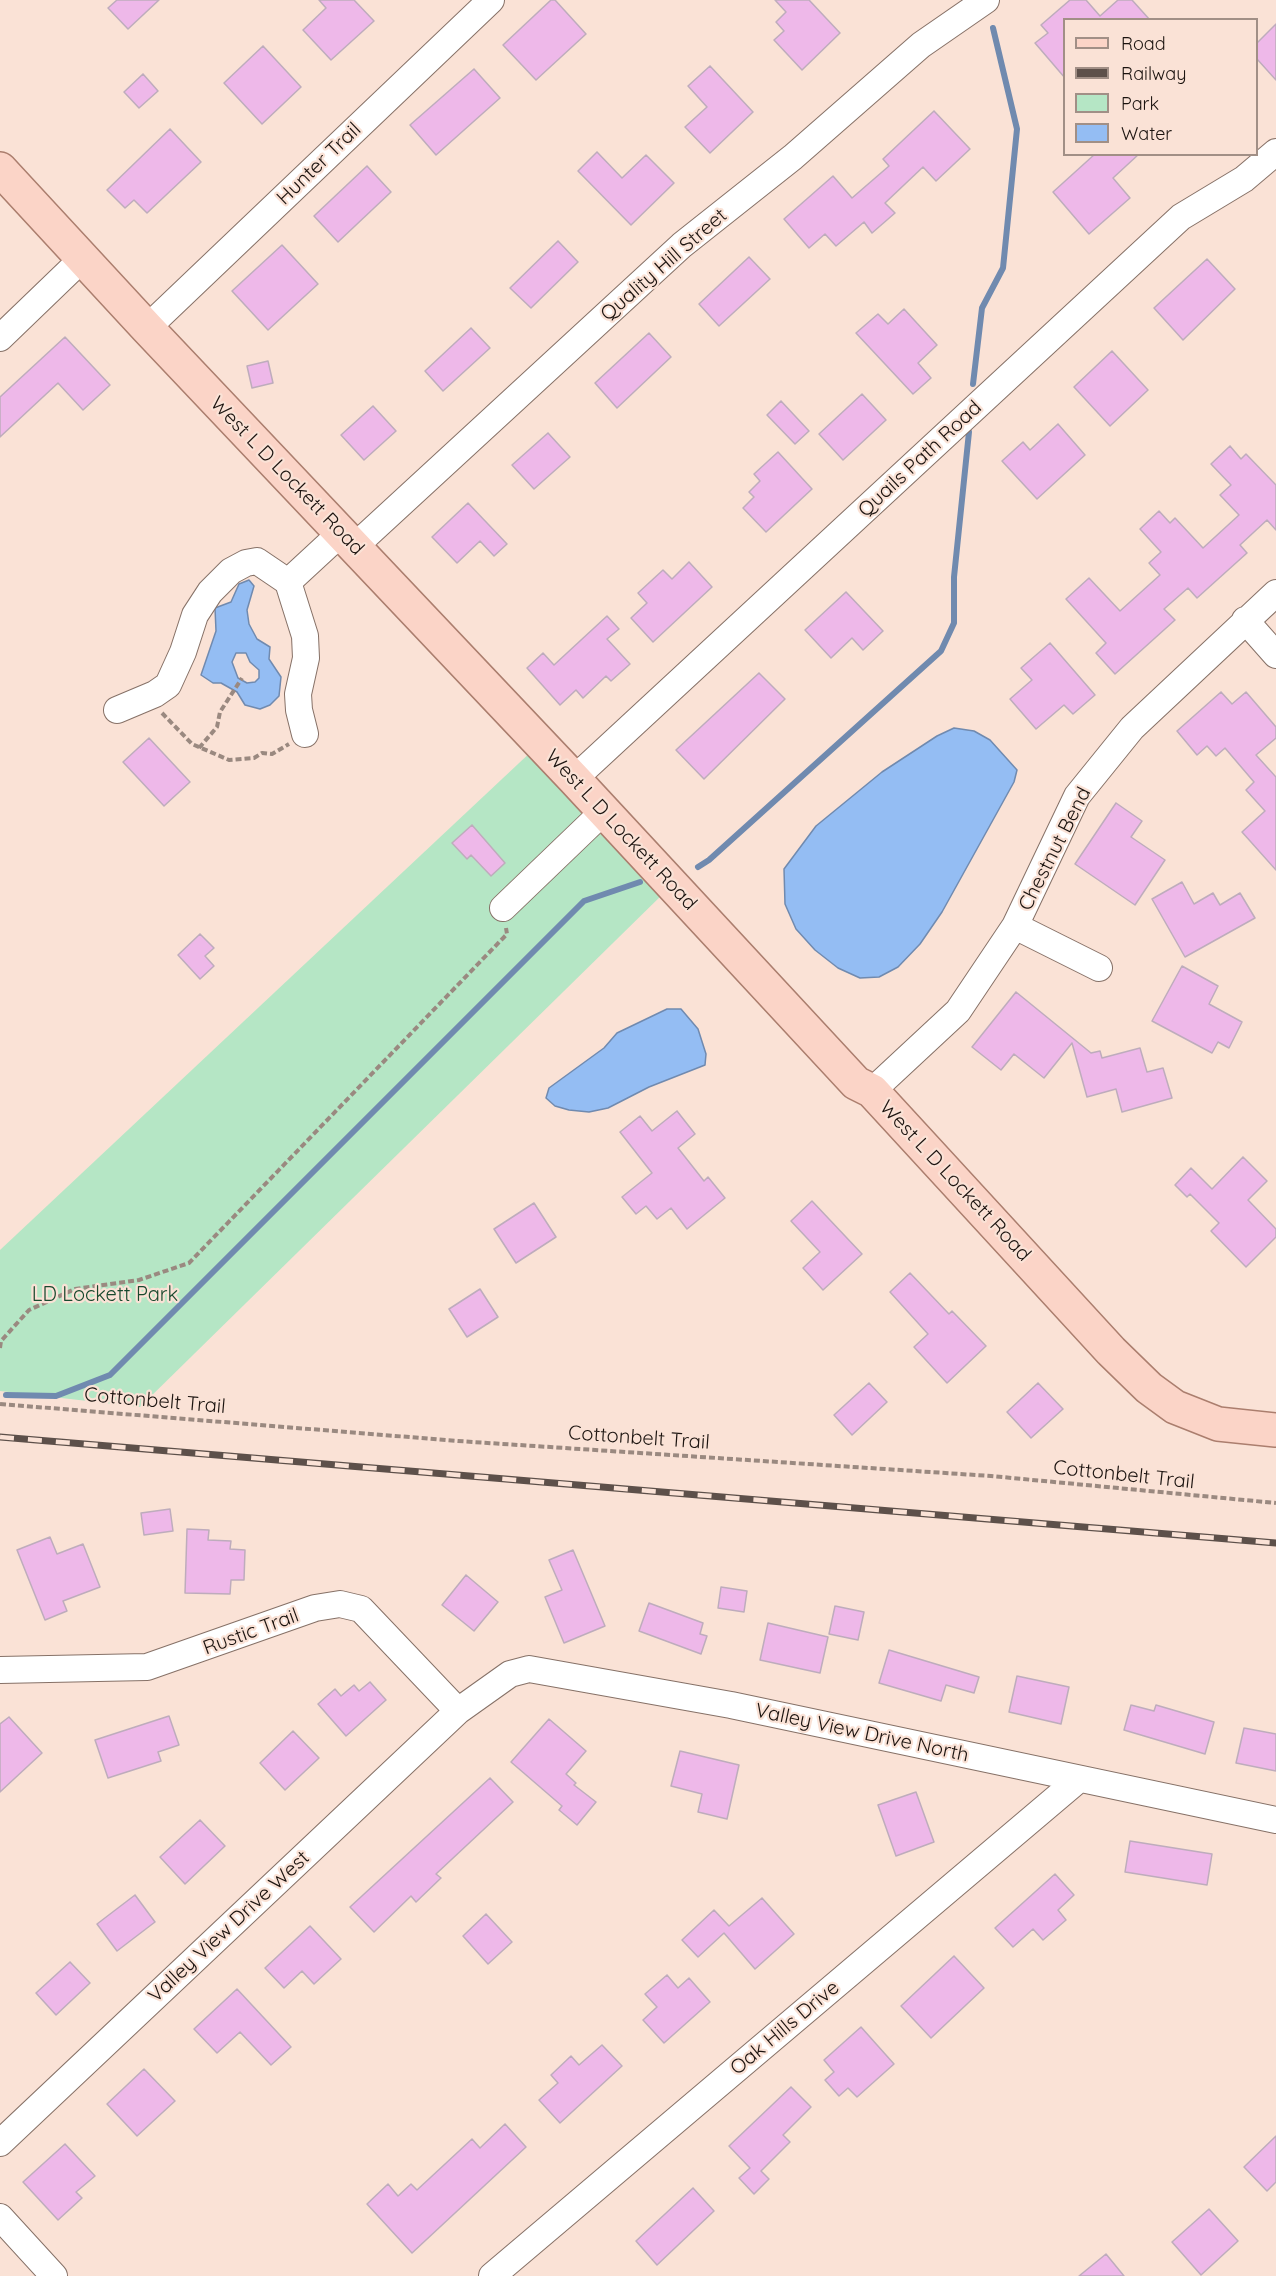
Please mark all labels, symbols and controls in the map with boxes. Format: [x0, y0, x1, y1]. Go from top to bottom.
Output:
legend [1063, 18, 1258, 156]
text: Road [1121, 32, 1166, 55]
text: Railway [1121, 62, 1187, 85]
text: Park [1121, 92, 1159, 115]
street label: Hunter Trail [272, 118, 366, 210]
text: Water [1121, 122, 1172, 145]
street label: Quality Hill Street [596, 204, 732, 326]
street label: West L D Lockett Road [205, 392, 369, 560]
street label: Quails Path Road [853, 396, 987, 522]
street label: West L D Lockett Road [540, 745, 702, 915]
street label: Chestnut Bend [1014, 783, 1096, 915]
street label: West L D Lockett Road [874, 1096, 1036, 1266]
park label: LD Lockett Park [32, 1283, 178, 1307]
street label: Cottonbelt Trail [83, 1383, 227, 1419]
street label: Cottonbelt Trail [567, 1421, 711, 1455]
street label: Cottonbelt Trail [1052, 1456, 1196, 1494]
street label: Rustic Trail [200, 1604, 302, 1660]
street label: Valley View Drive North [753, 1699, 971, 1767]
street label: Valley View Drive West [143, 1846, 315, 2008]
street label: Oak Hills Drive [726, 1976, 844, 2080]

